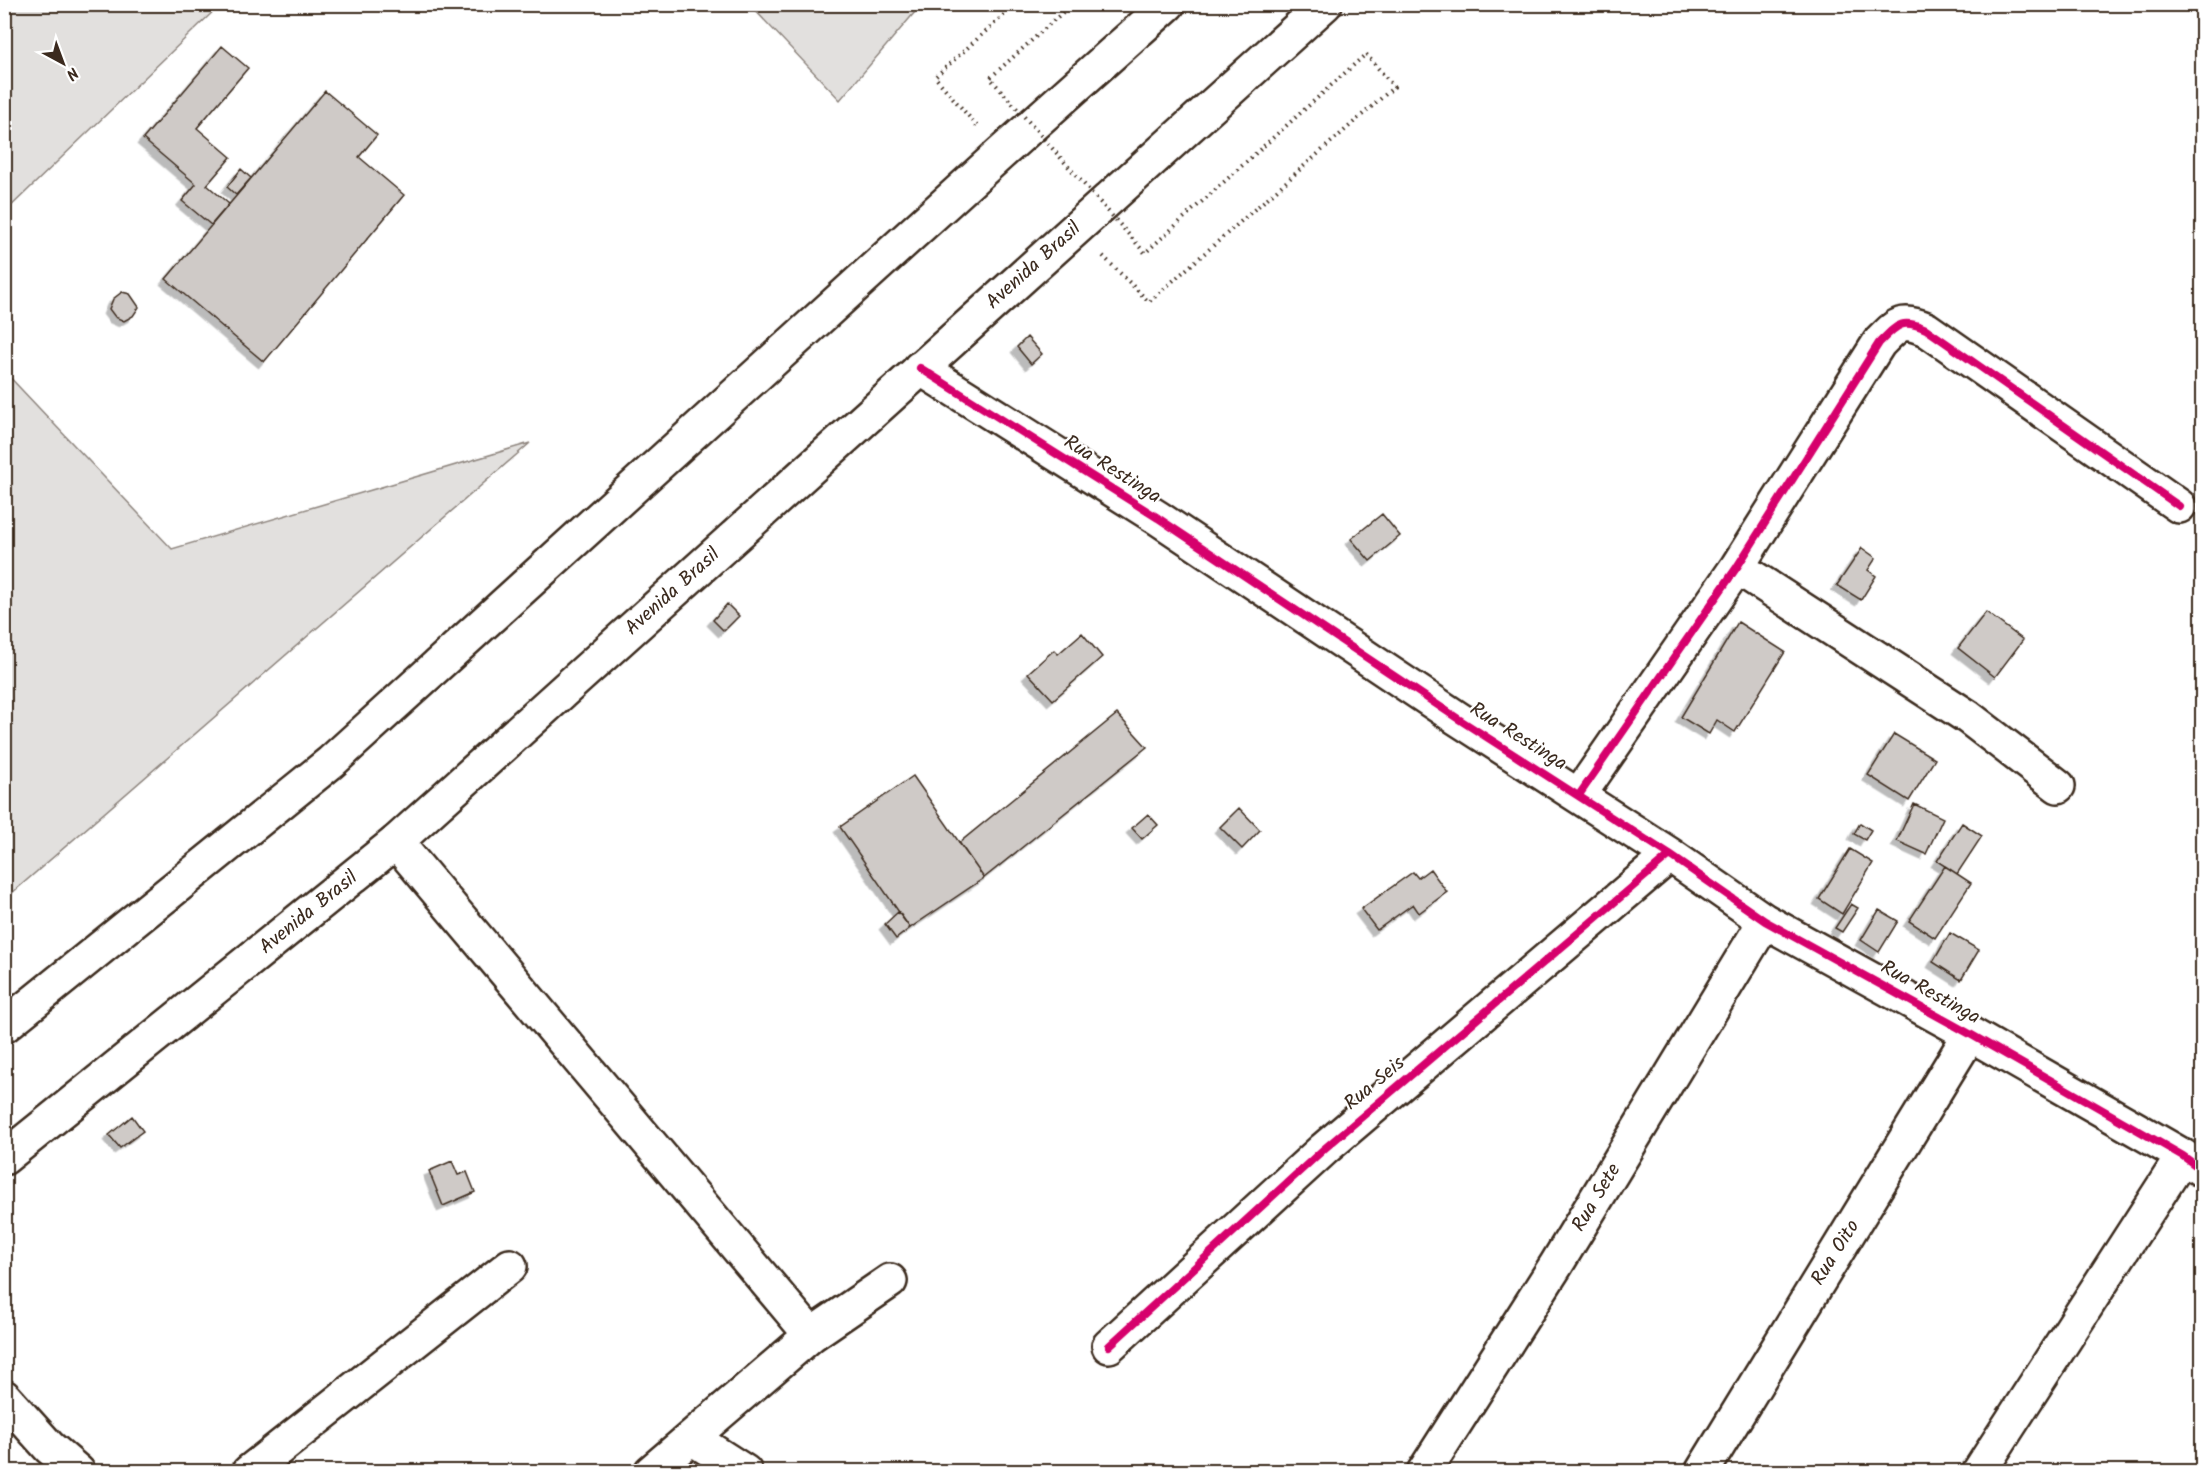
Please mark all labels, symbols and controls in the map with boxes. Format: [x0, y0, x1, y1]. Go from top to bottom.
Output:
north arrow [33, 33, 93, 93]
text: N [60, 60, 84, 86]
street label: Avenida Brasil [979, 214, 1089, 318]
street label: Rua Restinga [1057, 427, 1167, 513]
street label: Avenida Brasil [618, 540, 728, 644]
street label: Rua Restinga [1463, 694, 1573, 780]
street label: Avenida Brasil [253, 863, 366, 963]
street label: Rua Restinga [1874, 952, 1986, 1034]
street label: Rua Seis [1337, 1048, 1413, 1119]
street label: Rua Sete [1564, 1158, 1630, 1238]
street label: Rua Oito [1803, 1214, 1869, 1292]

